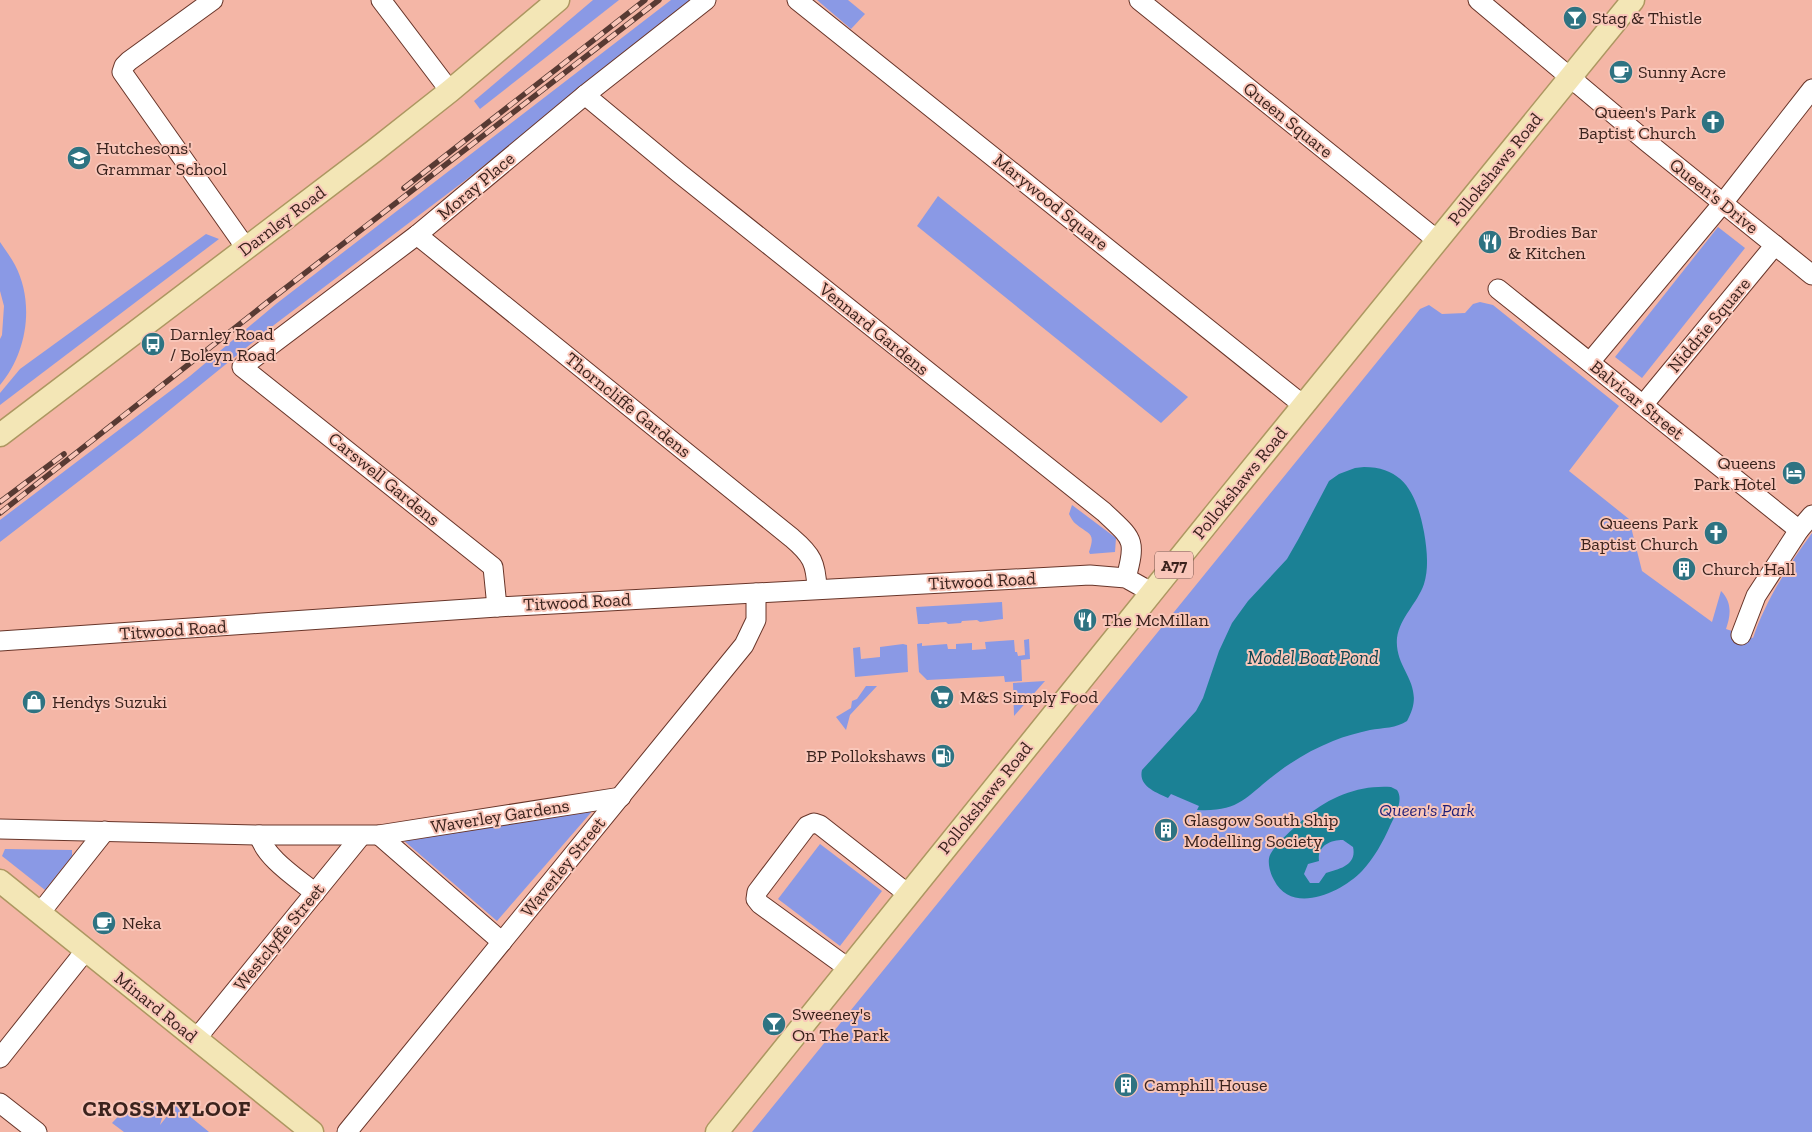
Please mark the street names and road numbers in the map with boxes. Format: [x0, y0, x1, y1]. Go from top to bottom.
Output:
street label: Queen Square [1239, 77, 1337, 163]
street label: Pollokshaws Road [1443, 108, 1547, 230]
street label: Moray Place [433, 147, 519, 225]
street label: Marywood Square [989, 149, 1113, 255]
street label: Queen's Drive [1665, 153, 1763, 239]
street label: Darnley Road [234, 181, 330, 261]
street label: Niddrie Square [1663, 273, 1755, 377]
street label: Vennard Gardens [814, 277, 933, 380]
street label: Thorncliffe Gardens [561, 348, 695, 462]
street label: Balvicar Street [1586, 356, 1689, 445]
street label: Pollokshaws Road [1188, 422, 1292, 544]
street label: Carswell Gardens [324, 427, 444, 531]
road number: A77 [1155, 552, 1193, 578]
street label: Titwood Road [928, 567, 1036, 595]
street label: Titwood Road [523, 588, 631, 616]
street label: Titwood Road [119, 615, 228, 645]
street label: Pollokshaws Road [933, 737, 1037, 859]
street label: Waverley Gardens [429, 794, 571, 838]
street label: Waverley Street [516, 812, 610, 921]
street label: Westclyffe Street [229, 879, 329, 995]
street label: Minard Road [110, 967, 202, 1047]

